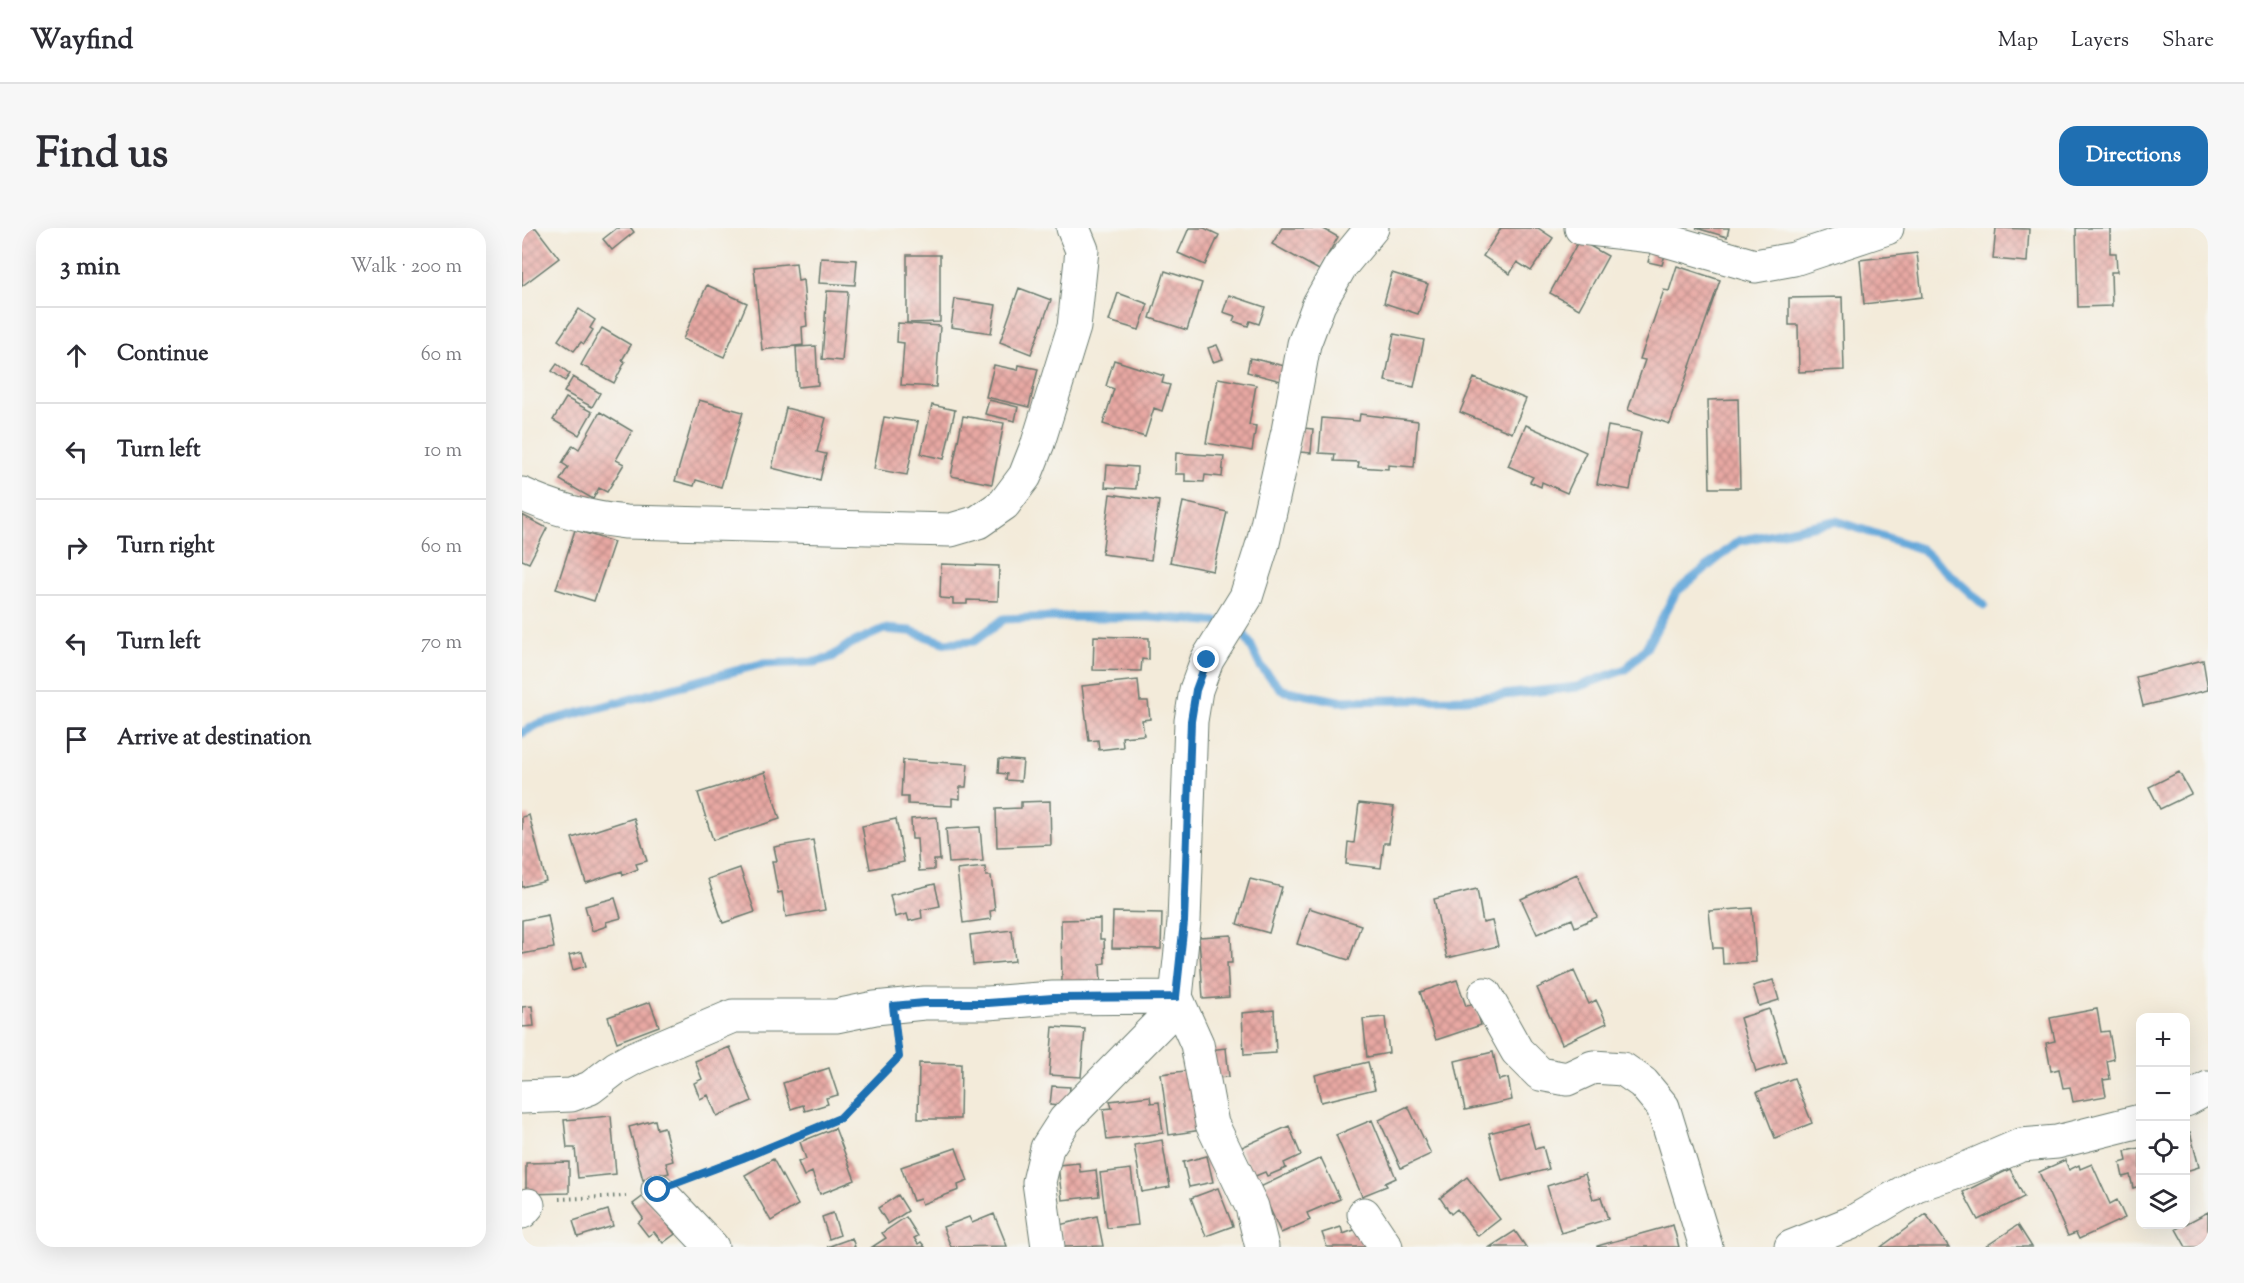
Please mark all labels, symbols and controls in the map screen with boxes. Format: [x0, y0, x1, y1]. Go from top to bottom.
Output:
text: Wayfind [30, 21, 133, 61]
text: Map [1998, 26, 2038, 56]
text: Layers [2071, 26, 2129, 56]
text: Share [2162, 26, 2214, 56]
text: Find us [36, 126, 168, 186]
button: Directions [2059, 126, 2208, 186]
text: 3 min [60, 249, 120, 286]
text: Walk · 200 m [350, 253, 462, 282]
icon: ahead [60, 339, 93, 372]
text: Continue [117, 339, 208, 371]
text: 60 m [421, 341, 462, 370]
icon: left [60, 435, 93, 468]
text: Turn left [117, 435, 200, 467]
text: 10 m [424, 437, 462, 466]
icon: right [60, 531, 93, 564]
text: Turn right [117, 531, 214, 563]
text: 60 m [421, 533, 462, 562]
icon: left [60, 627, 93, 660]
text: Turn left [117, 627, 200, 659]
text: 70 m [421, 629, 462, 658]
route end [1193, 646, 1219, 672]
icon: arrive [60, 723, 93, 756]
text: Arrive at destination [117, 723, 312, 755]
map controls [2136, 1013, 2190, 1229]
button: + [2136, 1013, 2190, 1067]
button: − [2136, 1067, 2190, 1121]
button: locate [2136, 1121, 2190, 1175]
button: layers [2136, 1175, 2190, 1229]
route start [644, 1176, 670, 1202]

